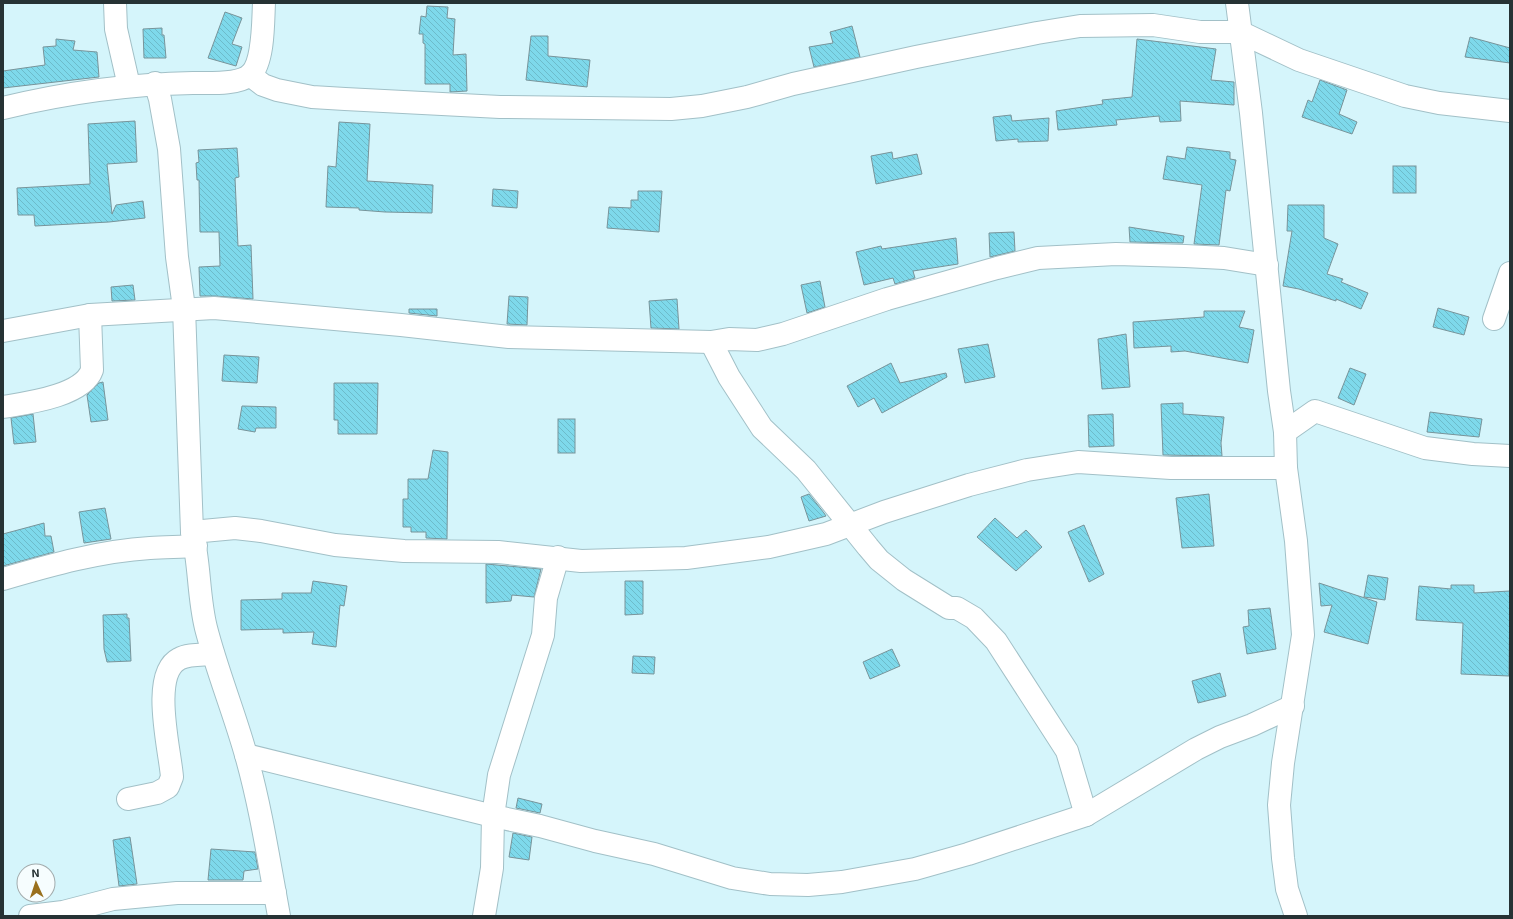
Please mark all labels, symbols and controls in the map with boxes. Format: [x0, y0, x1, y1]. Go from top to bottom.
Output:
north arrow [16, 863, 56, 903]
text: N [31, 866, 40, 879]

